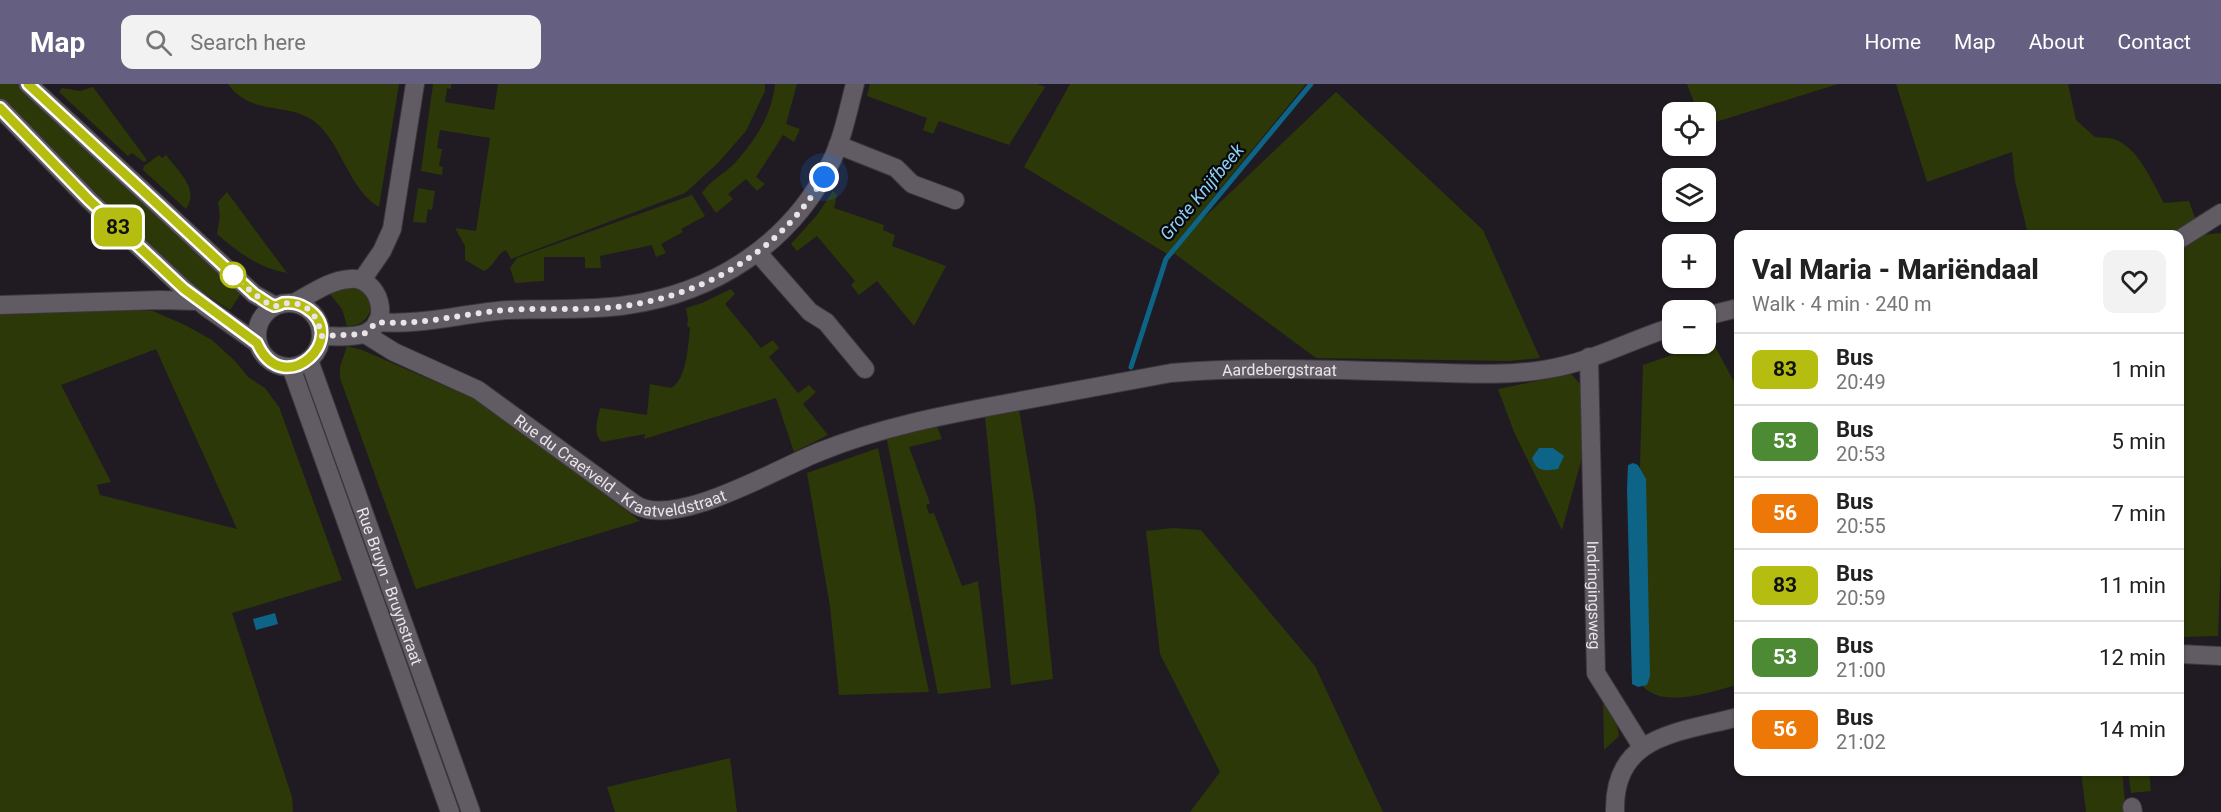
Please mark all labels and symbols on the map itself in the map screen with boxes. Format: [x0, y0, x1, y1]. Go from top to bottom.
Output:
water label: Grote Knijfbeek [1155, 138, 1249, 244]
your location [809, 162, 839, 192]
line badge: 83 [91, 208, 145, 246]
unlabelled marker [220, 262, 246, 288]
street label: Aardebergstraat [1222, 360, 1337, 380]
street label: Rue du Craetveld - Kraatveldstraat [510, 411, 729, 521]
street label: Rue Bruyn - Bruynstraat [353, 505, 426, 667]
street label: Indringingsweg [1583, 540, 1604, 650]

